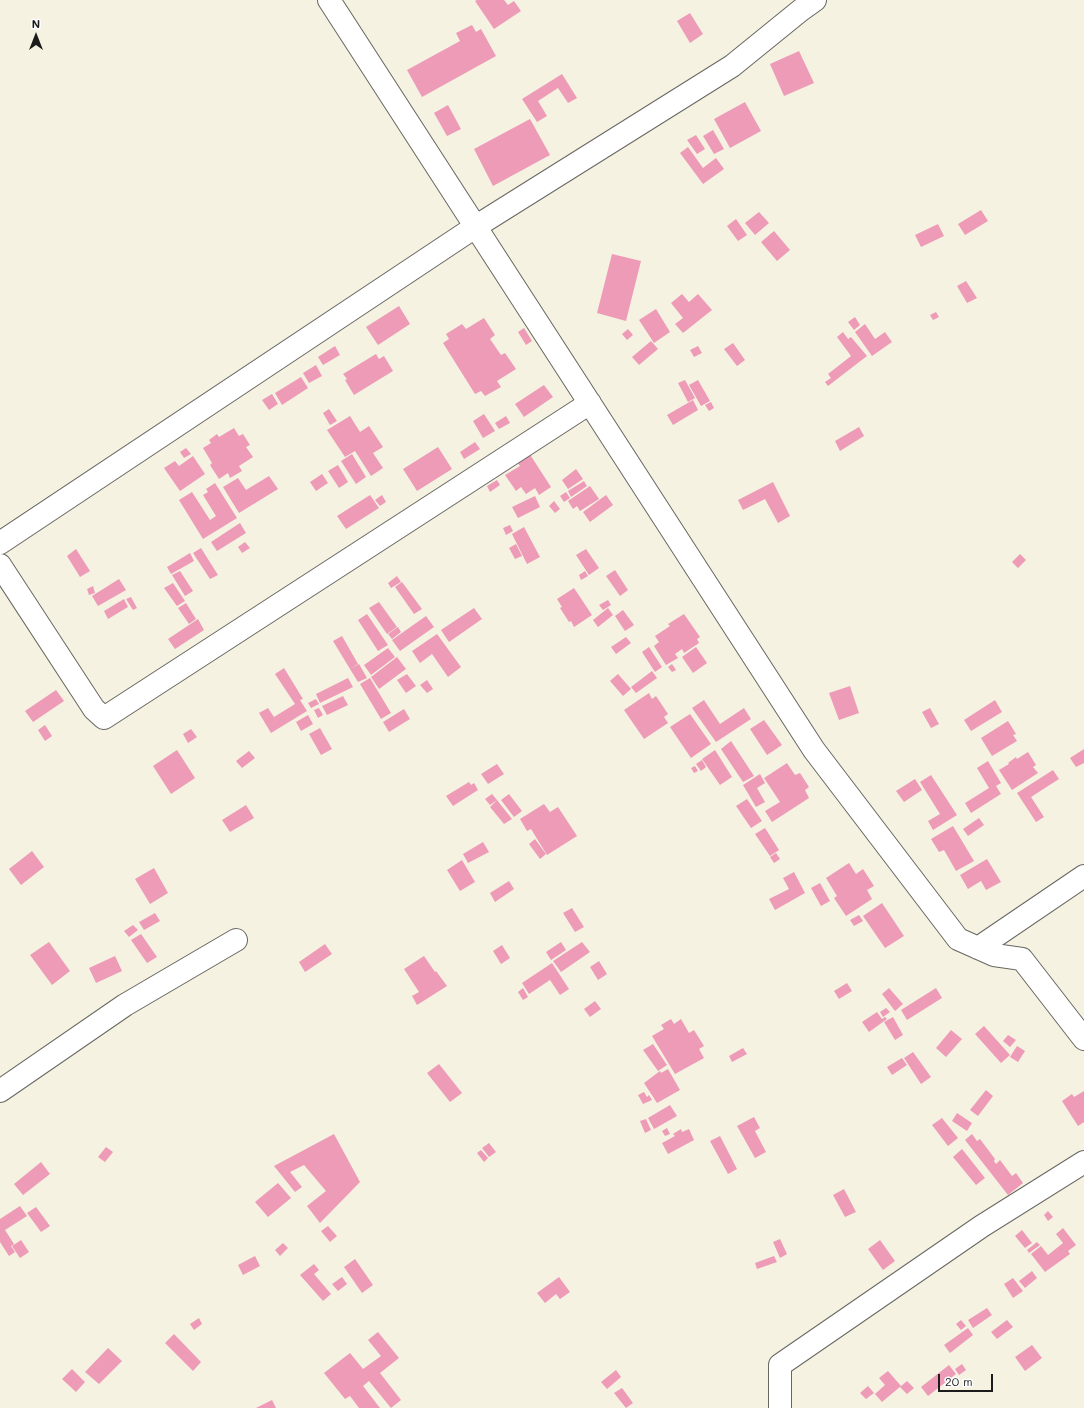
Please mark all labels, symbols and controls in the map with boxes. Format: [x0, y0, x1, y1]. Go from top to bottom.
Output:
north arrow [16, 16, 56, 56]
text: N [32, 16, 40, 31]
scale bar [940, 1366, 995, 1392]
text: 20 m [945, 1373, 973, 1389]

